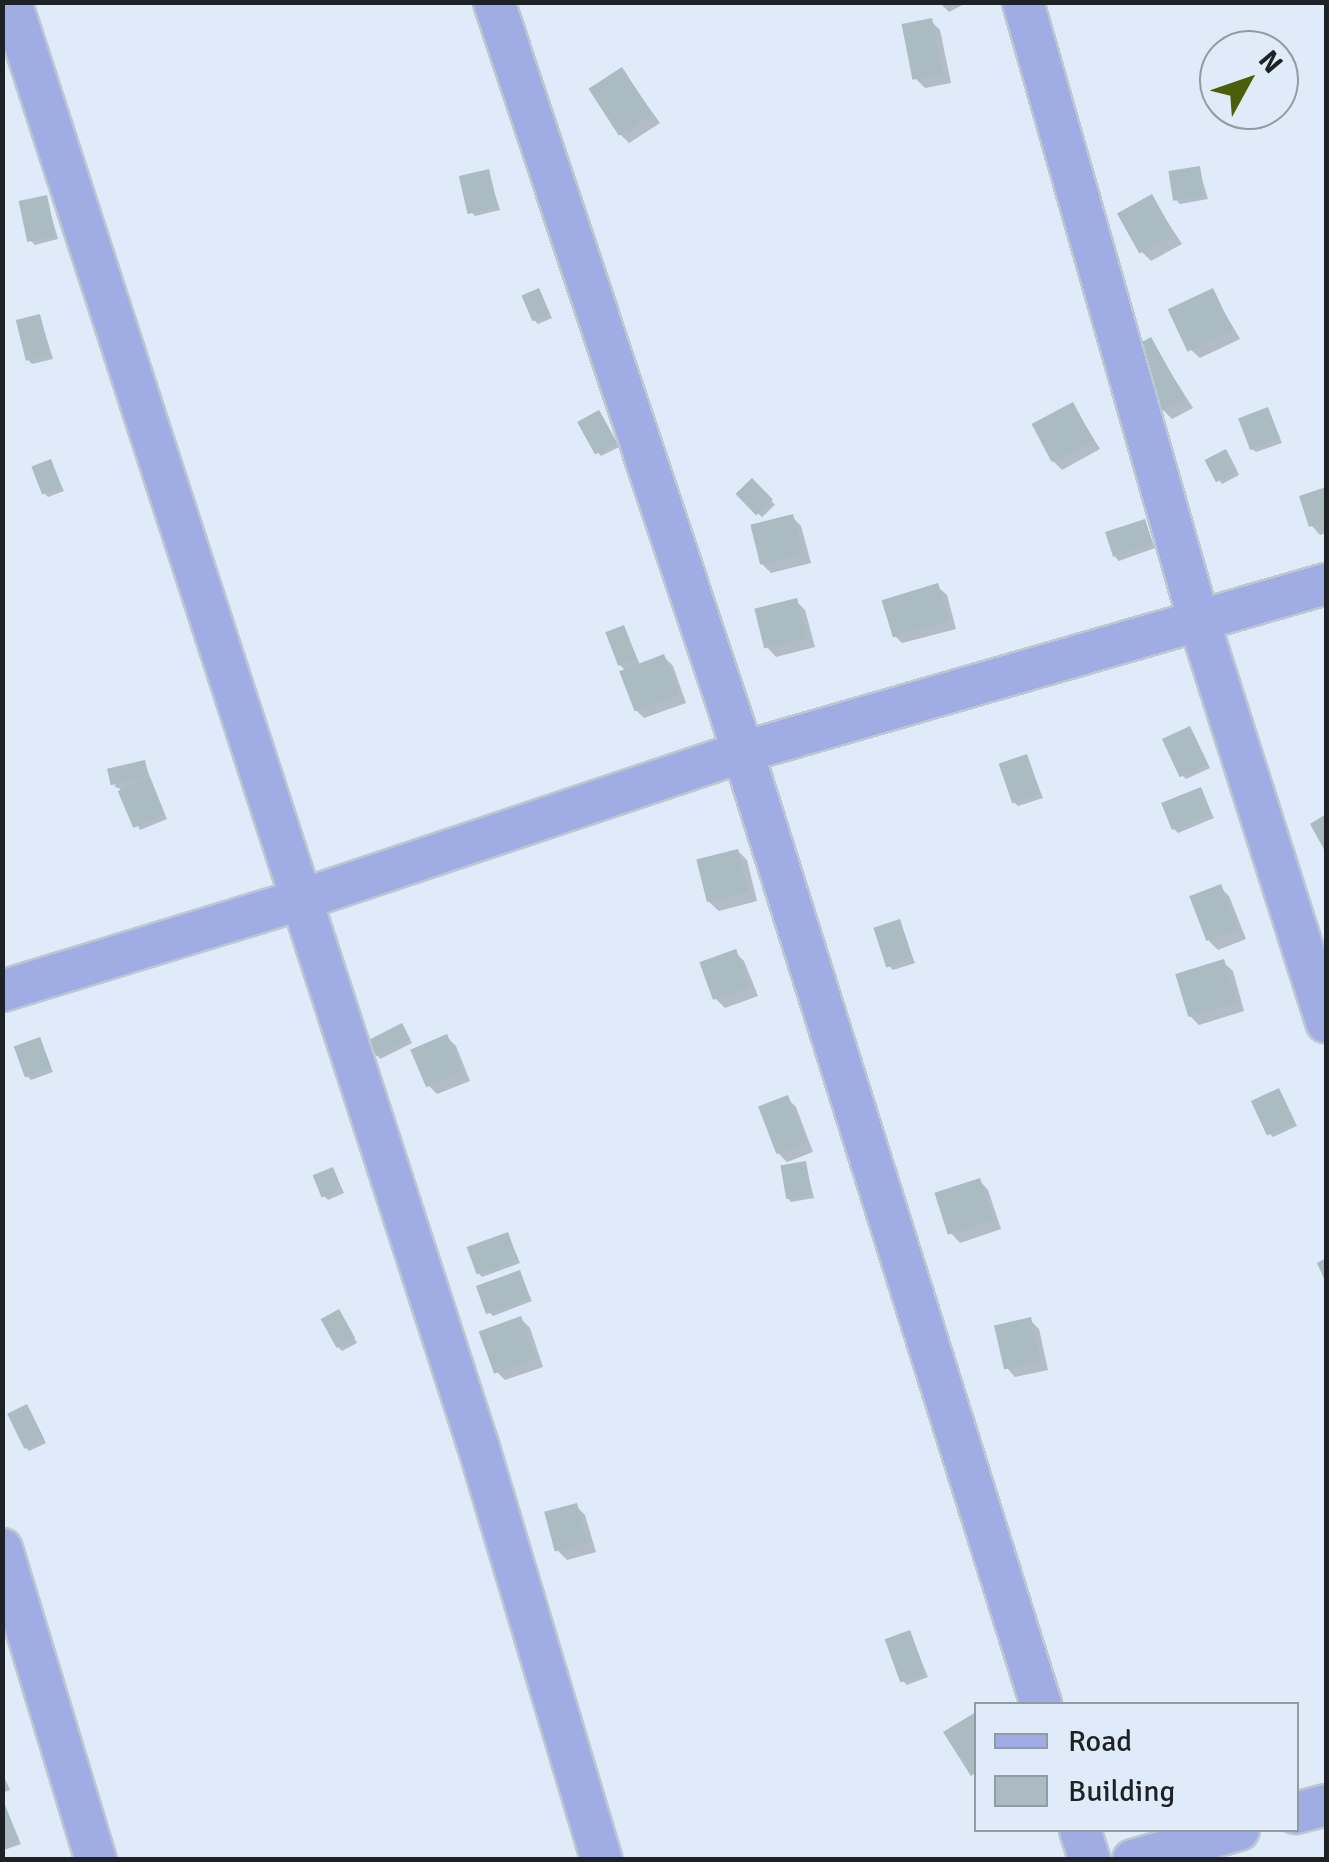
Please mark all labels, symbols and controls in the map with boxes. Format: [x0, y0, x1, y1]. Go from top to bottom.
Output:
north arrow [1199, 30, 1299, 130]
text: N [1251, 44, 1290, 80]
legend [974, 1702, 1299, 1832]
text: Road [1068, 1723, 1132, 1760]
text: Building [1068, 1773, 1175, 1810]

